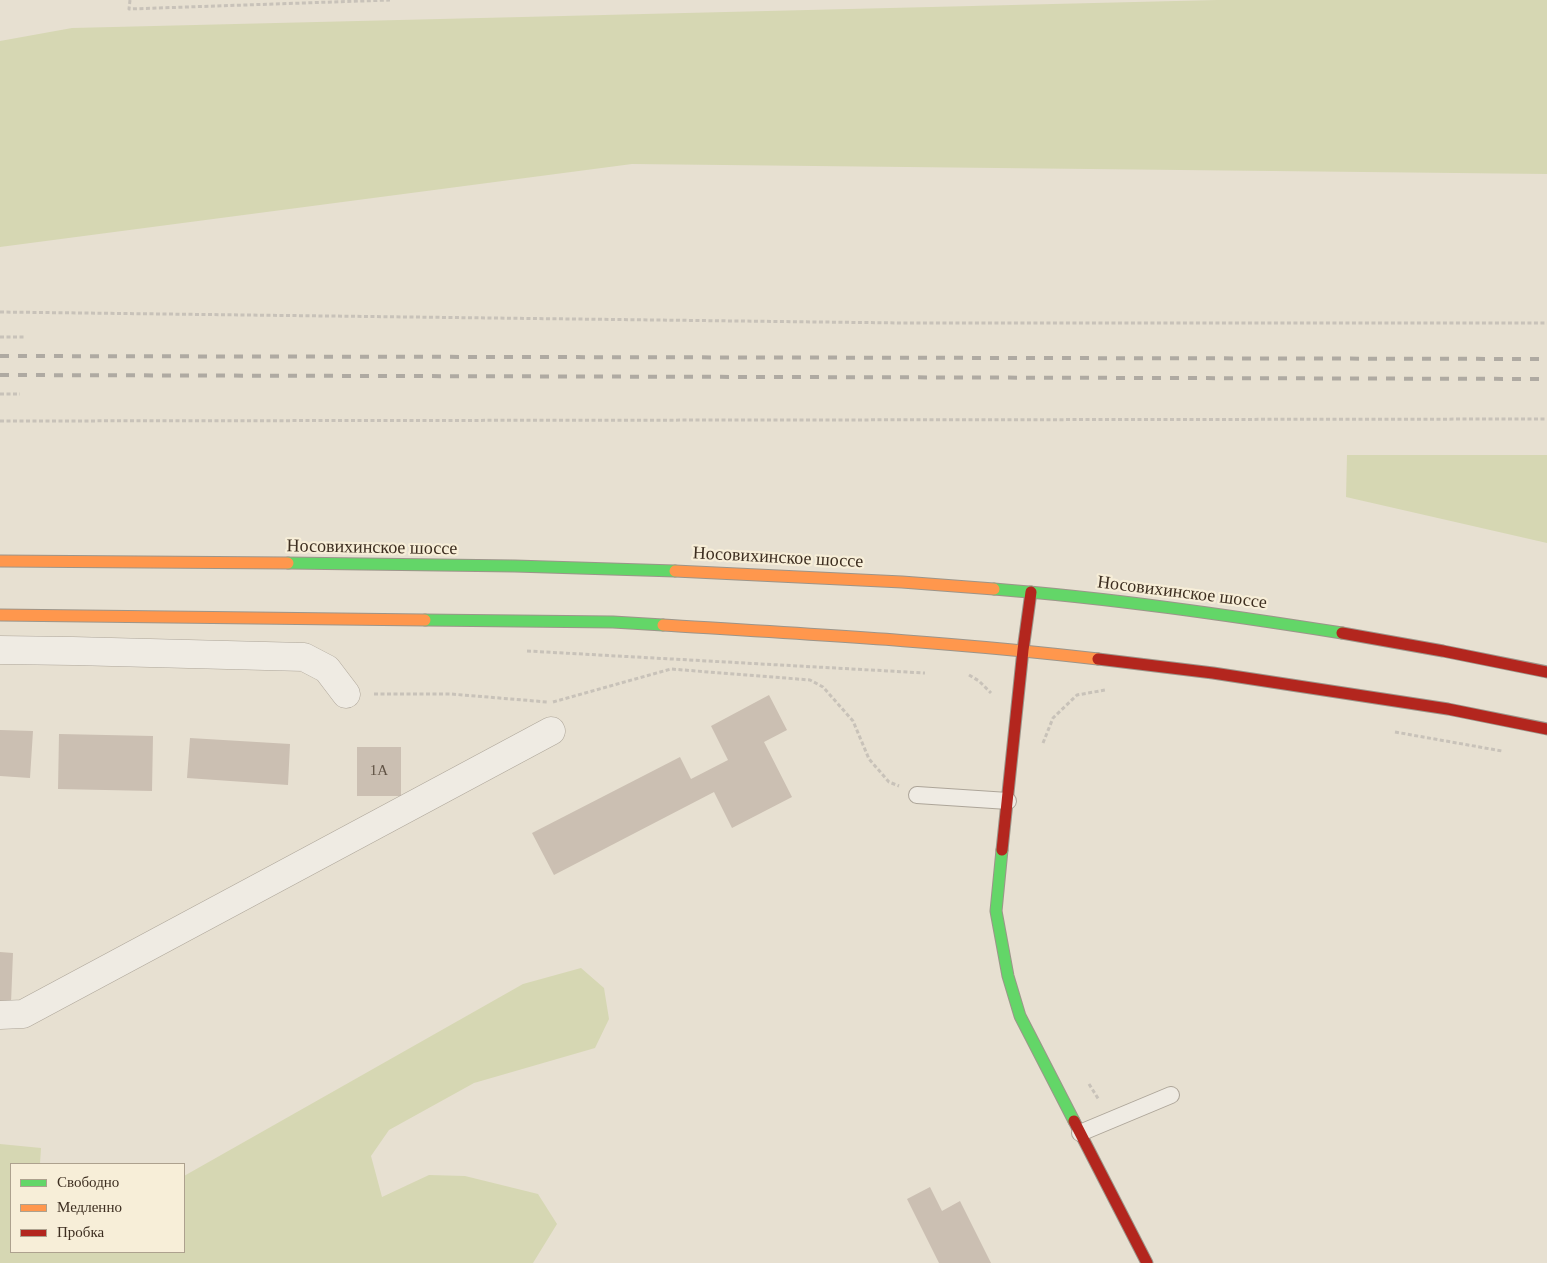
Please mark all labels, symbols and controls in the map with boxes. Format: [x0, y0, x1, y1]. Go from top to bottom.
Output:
street label: Носовихинское шоссе [286, 536, 458, 560]
street label: Носовихинское шоссе [692, 543, 864, 573]
street label: Носовихинское шоссе [1096, 572, 1268, 614]
house number: 1А [370, 762, 388, 780]
legend [10, 1163, 185, 1253]
text: Свободно [57, 1174, 119, 1190]
text: Медленно [57, 1199, 122, 1215]
text: Пробка [57, 1224, 104, 1240]

